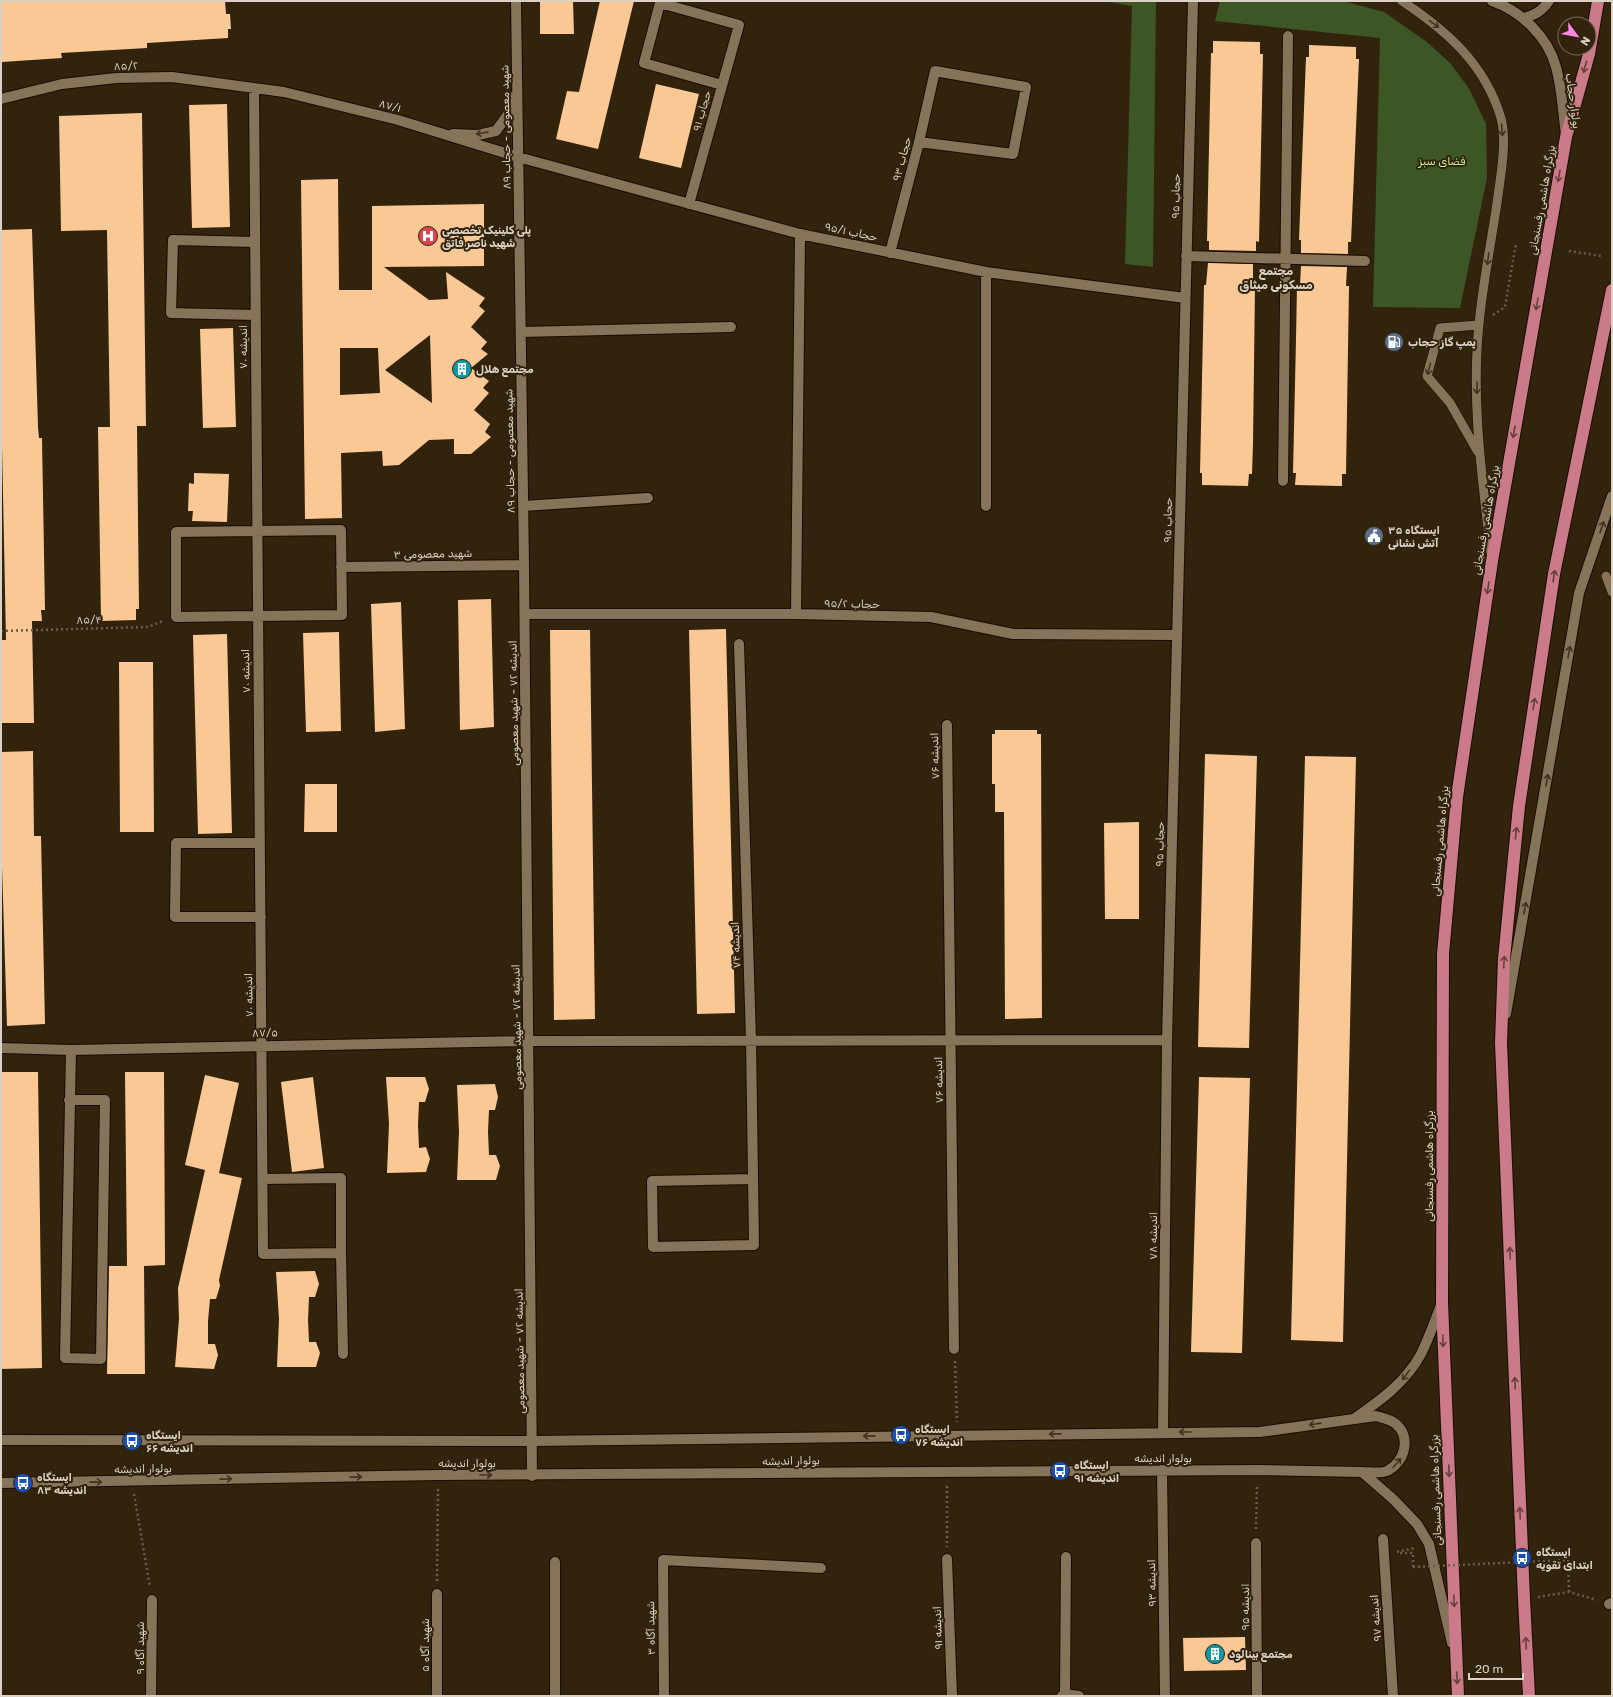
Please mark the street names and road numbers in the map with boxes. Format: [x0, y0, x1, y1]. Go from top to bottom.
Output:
street label: ۸۵/۲ [113, 59, 139, 73]
street label: شهید معصومی - حجاب ۸۹ [498, 65, 515, 189]
street label: بولوار حجاب [1562, 72, 1583, 130]
street label: حجاب ۹۱ [690, 89, 714, 133]
street label: ۸۷/۱ [377, 97, 403, 115]
street label: حجاب ۹۳ [890, 135, 914, 183]
street label: بزرگراه هاشمی رفسنجانی [1526, 144, 1558, 256]
street label: حجاب ۹۵ [1169, 173, 1183, 219]
street label: حجاب ۹۵/۱ [823, 220, 879, 244]
street label: اندیشه ۷۰ [237, 325, 250, 369]
street label: شهید معصومی - حجاب ۸۹ [502, 389, 519, 513]
street label: بزرگراه هاشمی رفسنجانی [1470, 464, 1502, 576]
street label: حجاب ۹۵ [1161, 497, 1175, 543]
street label: شهید معصومی ۳ [394, 547, 472, 562]
street label: حجاب ۹۵/۲ [824, 597, 880, 611]
street label: ۸۵/۴ [76, 613, 102, 627]
street label: اندیشه ۷۲ - شهید معصومی [506, 640, 523, 766]
street label: اندیشه ۷۰ [239, 649, 253, 693]
street label: اندیشه ۷۶ [928, 733, 942, 779]
street label: بزرگراه هاشمی رفسنجانی [1429, 785, 1451, 897]
street label: حجاب ۹۵ [1153, 821, 1167, 867]
street label: اندیشه ۷۴ [729, 921, 743, 969]
street label: اندیشه ۷۲ - شهید معصومی [509, 964, 526, 1090]
street label: اندیشه ۷۰ [242, 973, 256, 1017]
street label: ۸۷/۵ [252, 1026, 278, 1040]
street label: اندیشه ۷۶ [932, 1057, 946, 1103]
street label: بزرگراه هاشمی رفسنجانی [1423, 1110, 1436, 1222]
street label: اندیشه ۷۸ [1147, 1212, 1160, 1260]
street label: اندیشه ۷۲ - شهید معصومی [512, 1288, 529, 1414]
street label: بزرگراه هاشمی رفسنجانی [1428, 1434, 1444, 1546]
street label: بولوار اندیشه [1134, 1452, 1192, 1466]
street label: بولوار اندیشه [762, 1454, 820, 1469]
street label: بولوار اندیشه [438, 1457, 496, 1471]
street label: بولوار اندیشه [114, 1462, 172, 1477]
street label: اندیشه ۹۳ [1145, 1559, 1159, 1607]
street label: اندیشه ۹۵ [1239, 1583, 1252, 1631]
street label: اندیشه ۹۷ [1368, 1594, 1384, 1642]
street label: شهید آگاه ۳ [644, 1601, 658, 1655]
street label: اندیشه ۹۱ [931, 1606, 945, 1650]
street label: شهید آگاه ۵ [419, 1618, 432, 1672]
street label: شهید آگاه ۹ [134, 1621, 147, 1675]

